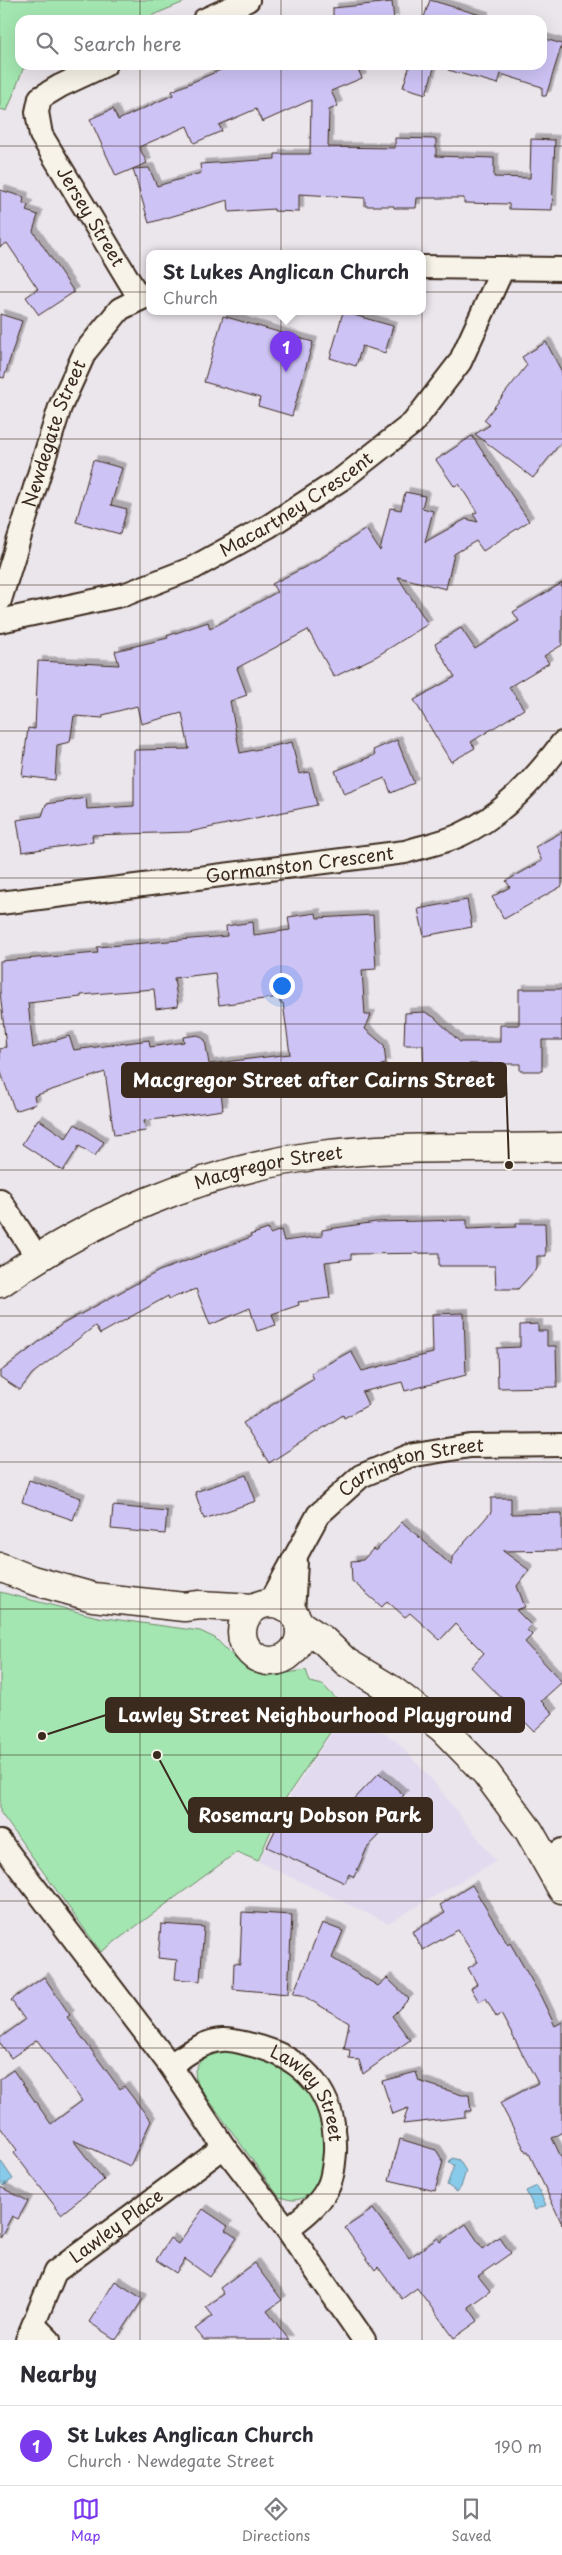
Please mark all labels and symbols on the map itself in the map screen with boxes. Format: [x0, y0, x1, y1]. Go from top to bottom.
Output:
street label: Jersey Street [51, 161, 132, 271]
pin: 1 [270, 331, 302, 372]
street label: Newdegate Street [15, 355, 92, 510]
street label: Macartney Crescent [214, 445, 378, 563]
street label: Gormanston Crescent [204, 839, 395, 889]
your location [269, 973, 295, 999]
callout: Macgregor Street after Cairns Street [122, 1063, 506, 1097]
text: Macgregor Street after Cairns Street [133, 1065, 495, 1093]
street label: Macgregor Street [190, 1138, 344, 1195]
street label: Carrington Street [331, 1431, 484, 1503]
callout: Lawley Street Neighbourhood Playground [106, 1698, 524, 1732]
text: Lawley Street Neighbourhood Playground [118, 1700, 512, 1728]
callout: Rosemary Dobson Park [189, 1798, 432, 1832]
text: Rosemary Dobson Park [198, 1800, 422, 1828]
street label: Lawley Street [266, 2037, 350, 2142]
street label: Lawley Place [63, 2182, 168, 2269]

